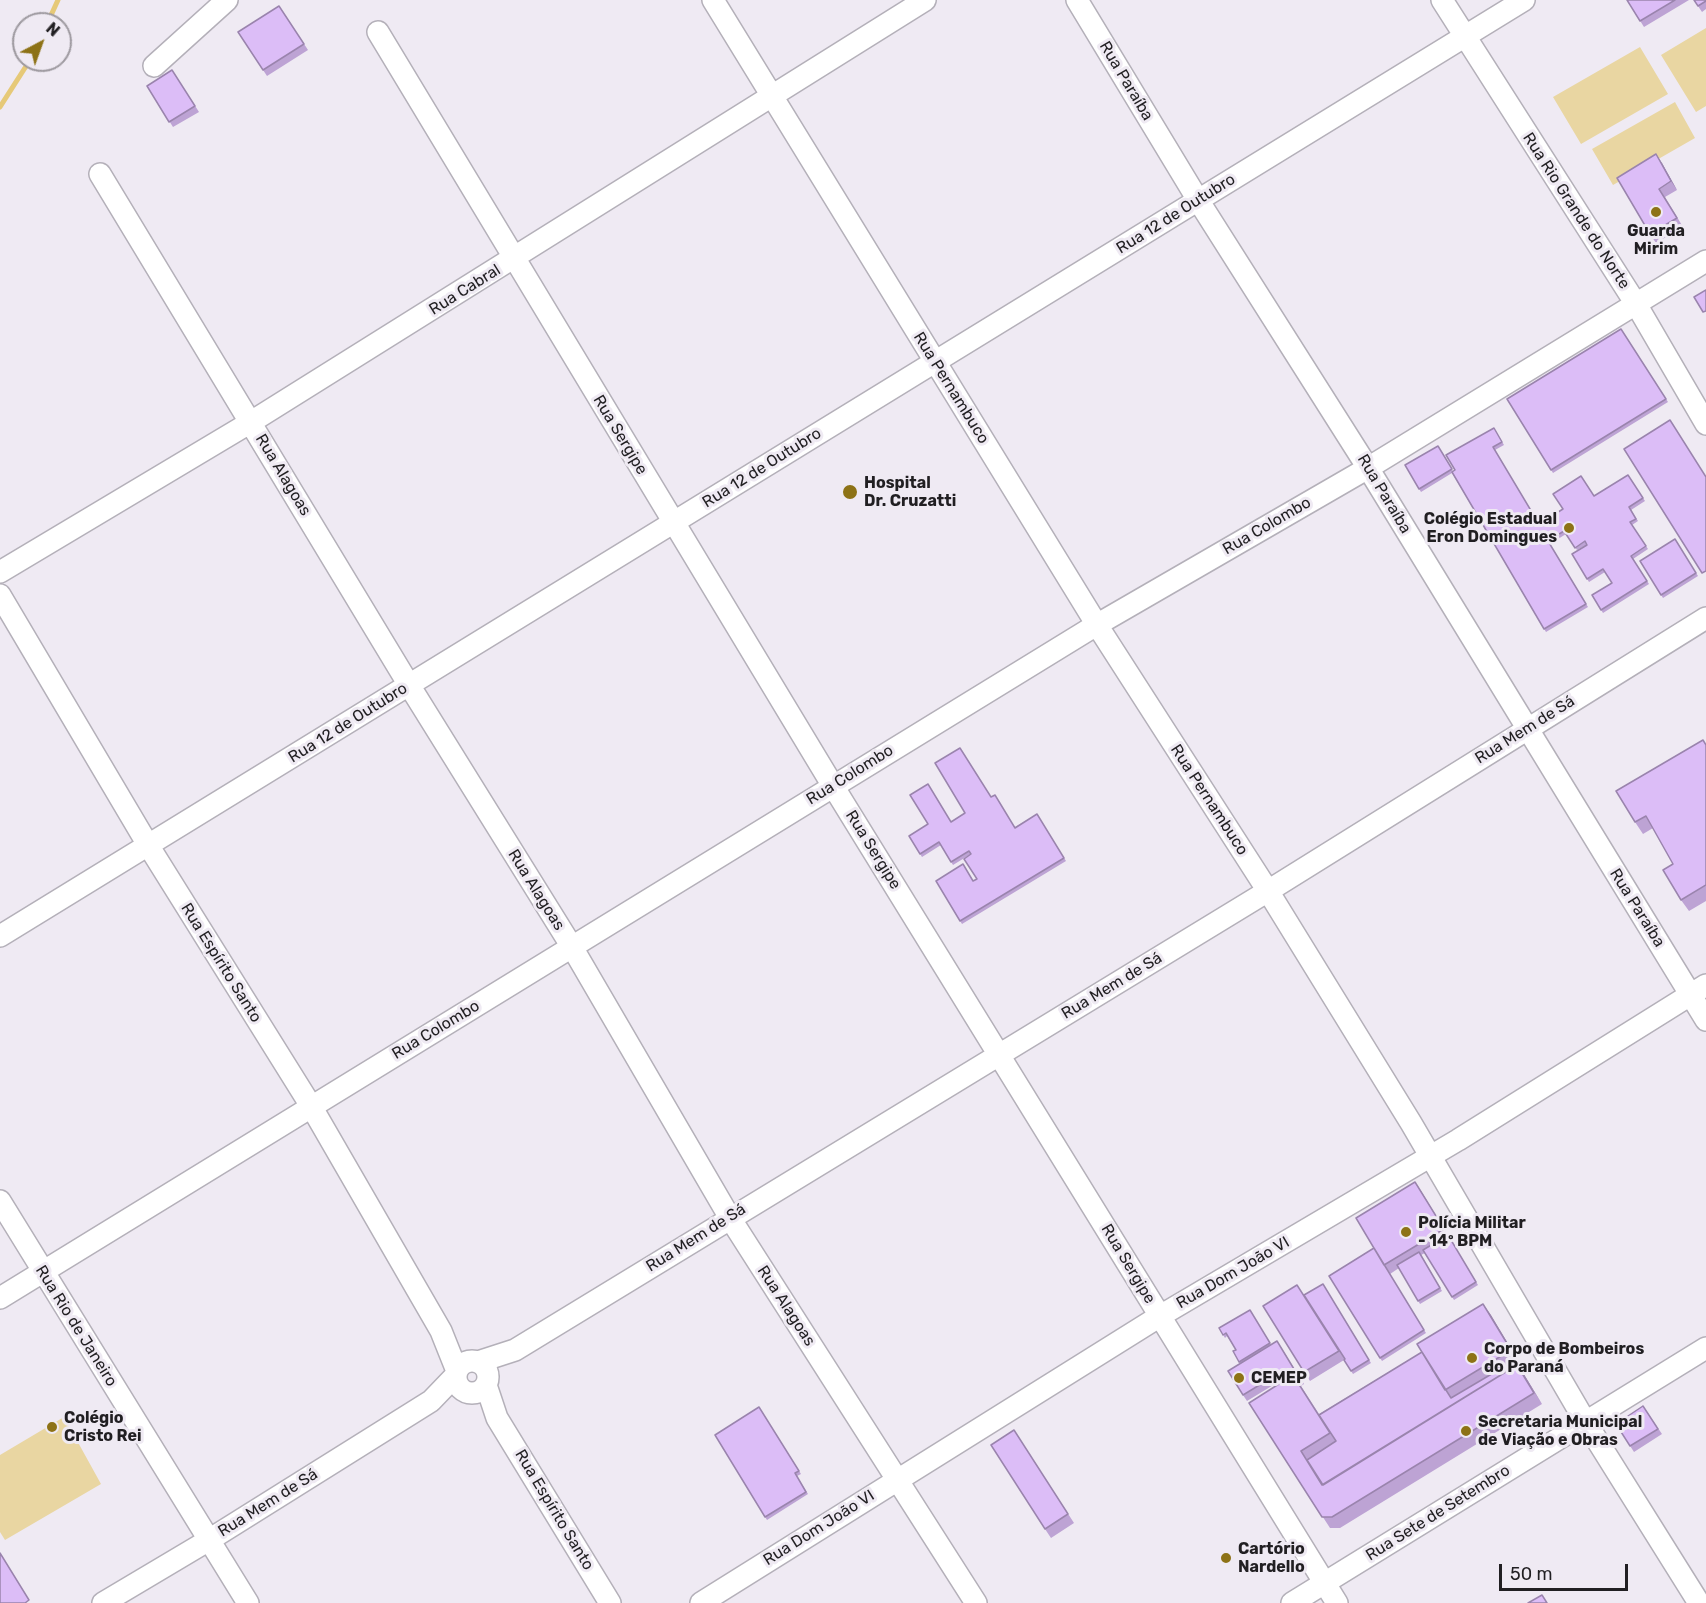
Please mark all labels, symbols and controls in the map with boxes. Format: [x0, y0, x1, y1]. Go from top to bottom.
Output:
north arrow [12, 12, 72, 72]
text: N [42, 19, 63, 40]
street label: Rua Paraíba [1095, 38, 1157, 124]
street label: Rua Rio Grande do Norte [1518, 129, 1634, 293]
street label: Rua 12 de Outubro [1113, 170, 1239, 258]
marker: Guarda Mirim [1649, 205, 1663, 219]
place label: Guarda Mirim [1627, 221, 1685, 259]
street label: Rua Cabral [426, 261, 504, 319]
street label: Rua Pernambuco [909, 329, 993, 447]
street label: Rua Sergipe [589, 392, 651, 478]
street label: Rua 12 de Outubro [699, 424, 825, 512]
street label: Rua Alagoas [251, 431, 315, 519]
street label: Rua Paraíba [1353, 451, 1415, 537]
place label: Hospital Dr. Cruzatti [864, 473, 956, 511]
marker: Hospital Dr. Cruzatti [841, 483, 859, 501]
street label: Rua Colombo [1219, 493, 1315, 559]
place label: Colégio Estadual Eron Domingues [1424, 509, 1557, 547]
marker: Colégio Estadual Eron Domingues [1562, 521, 1576, 535]
street label: Rua 12 de Outubro [285, 679, 411, 767]
street label: Rua Mem de Sá [1472, 692, 1578, 768]
street label: Rua Colombo [803, 741, 897, 809]
street label: Rua Pernambuco [1166, 741, 1252, 859]
street label: Rua Sergipe [841, 807, 905, 893]
street label: Rua Alagoas [503, 846, 569, 934]
street label: Rua Paraíba [1605, 865, 1669, 951]
street label: Rua Espírito Santo [176, 900, 266, 1026]
street label: Rua Mem de Sá [1058, 948, 1166, 1024]
street label: Rua Colombo [389, 996, 483, 1064]
street label: Rua Mem de Sá [643, 1200, 749, 1276]
place label: Polícia Militar - 14º BPM [1418, 1213, 1526, 1251]
street label: Rua Sergipe [1097, 1221, 1159, 1307]
marker: Polícia Militar - 14º BPM [1399, 1225, 1413, 1239]
street label: Rua Dom João VI [1173, 1233, 1293, 1313]
street label: Rua Rio de Janeiro [31, 1262, 121, 1390]
street label: Rua Alagoas [753, 1262, 819, 1350]
place label: Corpo de Bombeiros do Paraná [1484, 1339, 1644, 1377]
marker: Corpo de Bombeiros do Paraná [1465, 1351, 1479, 1365]
place label: CEMEP [1251, 1368, 1307, 1388]
marker: CEMEP [1232, 1371, 1246, 1385]
place label: Colégio Cristo Rei [64, 1408, 142, 1446]
place label: Secretaria Municipal de Viação e Obras [1478, 1412, 1642, 1450]
marker: Colégio Cristo Rei [45, 1420, 59, 1434]
marker: Secretaria Municipal de Viação e Obras [1459, 1424, 1473, 1438]
street label: Rua Espírito Santo [510, 1446, 598, 1574]
street label: Rua Sete de Setembro [1362, 1461, 1514, 1565]
street label: Rua Mem de Sá [215, 1465, 321, 1541]
street label: Rua Dom João VI [760, 1486, 878, 1570]
place label: Cartório Nardello [1238, 1539, 1305, 1577]
marker: Cartório Nardello [1219, 1551, 1233, 1565]
scale bar [1502, 1552, 1631, 1590]
text: 50 m [1510, 1563, 1553, 1585]

